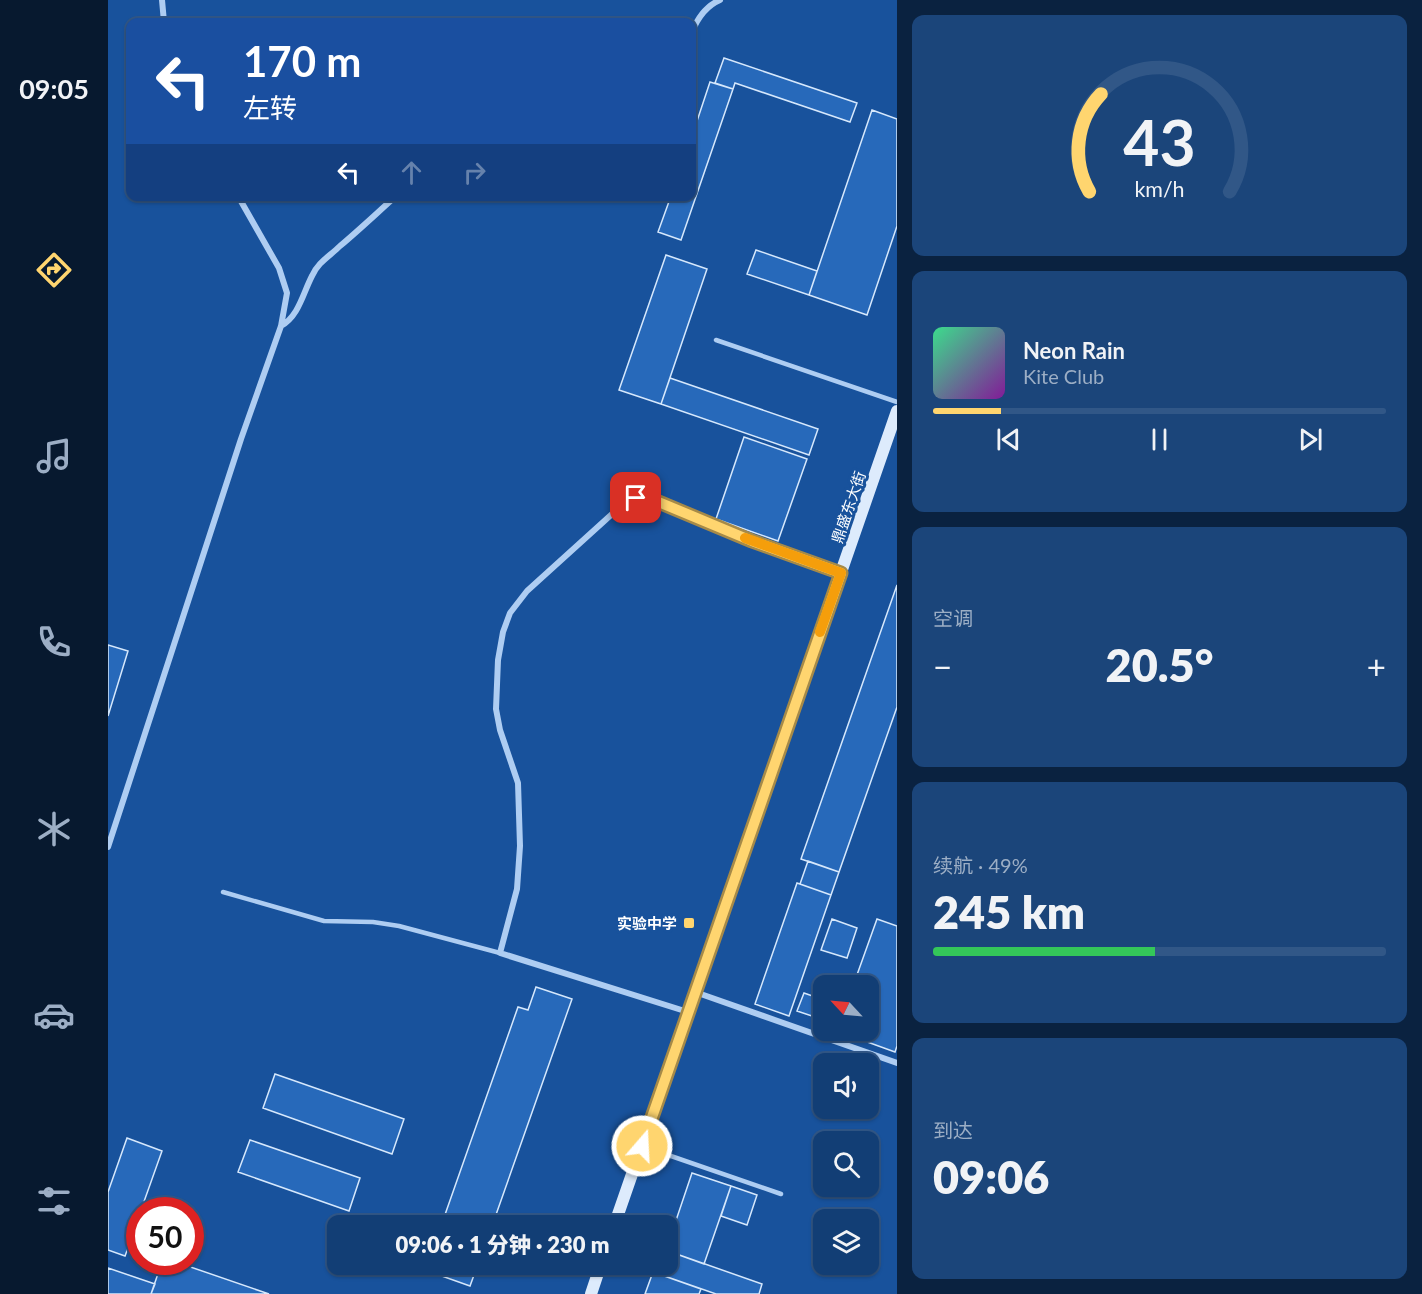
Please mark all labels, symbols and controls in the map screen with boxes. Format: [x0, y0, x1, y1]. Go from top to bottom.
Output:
text: 170 m [243, 36, 361, 86]
icon: left [144, 42, 222, 120]
text: 09:05 [19, 72, 89, 105]
text: 左转 [243, 91, 297, 124]
text: 43 [1123, 105, 1196, 180]
icon: left [332, 156, 365, 189]
icon: ahead [395, 156, 428, 189]
icon: right [458, 156, 491, 189]
text: km/h [1134, 177, 1185, 203]
icon: directions [33, 249, 75, 291]
text: Neon Rain [1023, 337, 1125, 364]
text: Kite Club [1023, 364, 1104, 388]
icon: previous [992, 423, 1025, 456]
icon: pause [1143, 423, 1176, 456]
icon: next [1294, 423, 1327, 456]
icon: music [33, 435, 75, 477]
street label: 鼎盛东大街 [827, 469, 869, 545]
pin [610, 472, 661, 523]
icon: arrive [619, 481, 652, 514]
text: 空调 [933, 606, 973, 630]
icon: phone [33, 621, 75, 663]
text: 20.5° [1106, 638, 1213, 692]
text: − [933, 646, 952, 686]
text: + [1367, 646, 1386, 686]
icon: climate [33, 808, 75, 850]
text: 续航 · 49% [933, 853, 1028, 877]
text: 245 km [933, 885, 1085, 939]
place label: 实验中学 [617, 914, 677, 932]
marker: 实验中学 [682, 916, 696, 930]
north arrow [813, 975, 879, 1041]
map controls [813, 975, 879, 1275]
icon: car [33, 994, 75, 1036]
button: sound [813, 1053, 879, 1119]
position arrow [610, 1114, 674, 1178]
text: 到达 [933, 1118, 973, 1142]
button: search [813, 1131, 879, 1197]
text: 09:06 [933, 1150, 1049, 1204]
icon: filters [33, 1180, 75, 1222]
speed limit sign: 50 [126, 1197, 204, 1275]
button: layers [813, 1209, 879, 1275]
text: 09:06 · 1 分钟 · 230 m [396, 1231, 609, 1258]

